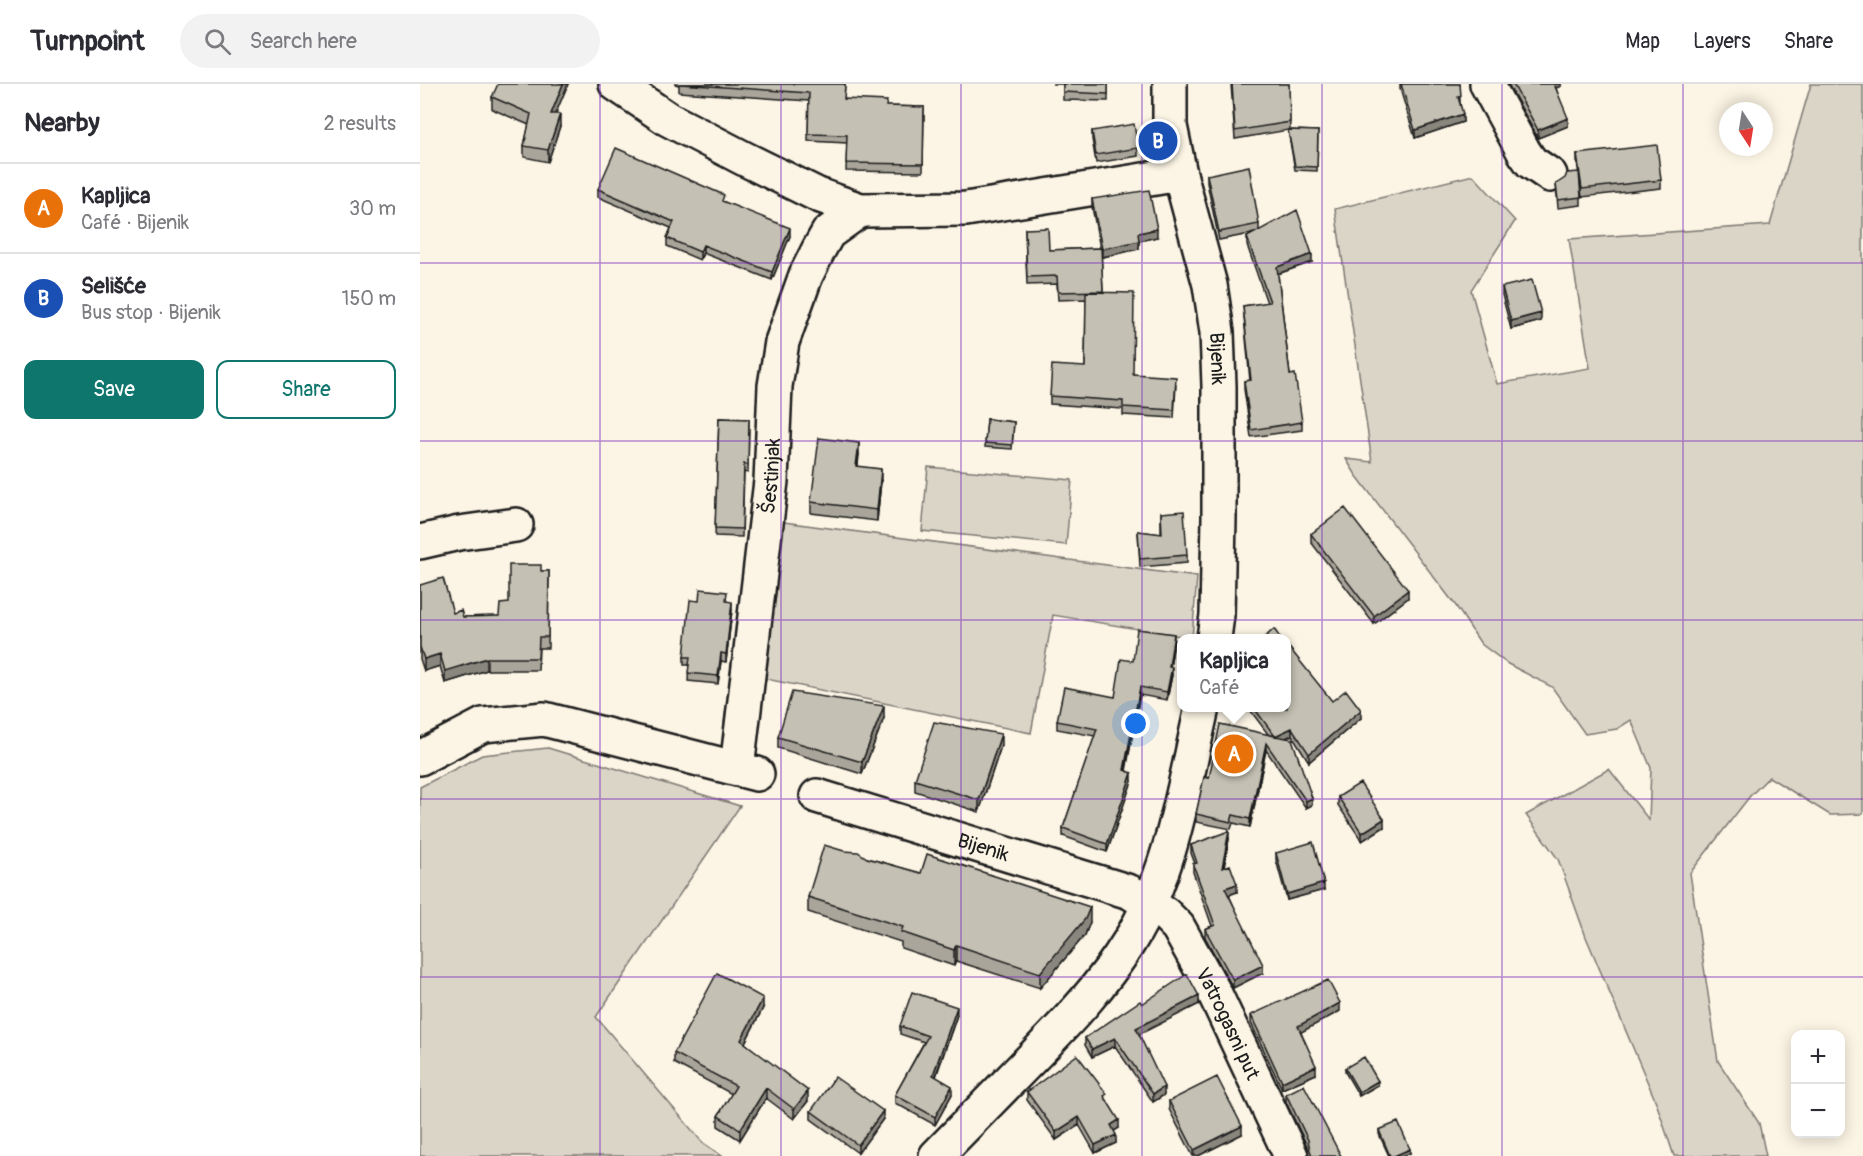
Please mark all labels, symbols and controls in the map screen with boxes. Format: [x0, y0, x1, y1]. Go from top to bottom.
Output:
search box [180, 14, 600, 68]
text: Turnpoint [30, 24, 144, 59]
icon: search [201, 25, 234, 58]
text: Search here [249, 27, 357, 55]
text: Map [1625, 28, 1660, 55]
text: Layers [1693, 28, 1751, 55]
text: Share [1784, 28, 1833, 55]
north arrow [1719, 102, 1773, 156]
text: Nearby [24, 107, 100, 139]
text: 2 results [324, 111, 396, 136]
pin: B [1138, 118, 1178, 164]
text: Kapljica [81, 182, 151, 210]
text: A [37, 196, 50, 221]
text: 30 m [349, 196, 396, 221]
text: Café · Bijenik [81, 210, 189, 235]
text: Selišće [81, 272, 146, 300]
text: B [38, 286, 49, 311]
text: 150 m [342, 286, 396, 311]
text: Bus stop · Bijenik [81, 300, 221, 325]
street label: Bijenik [1205, 332, 1231, 386]
button: Save [24, 360, 204, 419]
button: Share [216, 360, 396, 419]
street label: Šestinjak [754, 437, 785, 515]
popup [1177, 634, 1291, 712]
text: Kapljica [1199, 647, 1269, 675]
text: Café [1199, 675, 1240, 700]
your location [1121, 709, 1150, 738]
pin: A [1214, 732, 1254, 776]
street label: Bijenik [955, 827, 1013, 867]
street label: Vatrogasni put [1190, 963, 1266, 1084]
map controls [1791, 1030, 1845, 1138]
button: + [1791, 1030, 1845, 1084]
button: − [1791, 1084, 1845, 1138]

